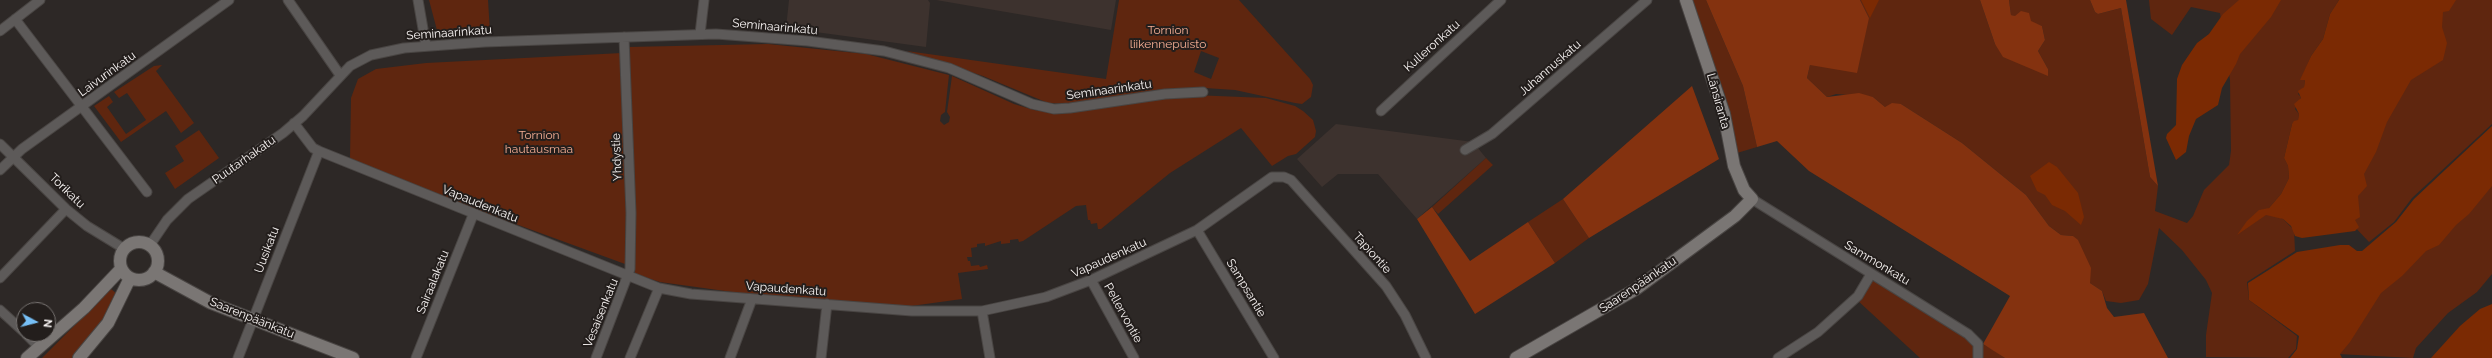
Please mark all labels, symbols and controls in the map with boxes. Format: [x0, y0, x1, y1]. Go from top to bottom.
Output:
street label: Seminaarinkatu [732, 16, 818, 38]
street label: Kulleronkatu [1401, 17, 1463, 75]
street label: Seminaarinkatu [406, 23, 492, 43]
park label: Tornion liikennepuisto [1130, 23, 1206, 51]
street label: Juhannuskatu [1516, 37, 1584, 99]
street label: Laivurinkatu [75, 48, 139, 100]
street label: Länsiranta [1703, 72, 1733, 130]
street label: Seminaarinkatu [1065, 77, 1153, 103]
park label: Tornion hautausmaa [505, 128, 573, 156]
street label: Puutarhakatu [210, 133, 278, 187]
street label: Yhdystie [609, 133, 625, 181]
street label: Torikatu [46, 171, 88, 211]
street label: Vapaudenkatu [440, 182, 520, 226]
street label: Uusikatu [252, 225, 282, 275]
street label: Tapiontie [1350, 229, 1394, 277]
street label: Vapaudenkatu [1069, 235, 1149, 281]
street label: Sammonkatu [1842, 238, 1912, 288]
street label: Sairaalakatu [414, 248, 452, 316]
street label: Saarenpäänkatu [1597, 254, 1679, 316]
street label: Sampsantie [1223, 256, 1269, 320]
street label: Vesaisenkatu [581, 276, 621, 350]
street label: Vapaudenkatu [745, 279, 827, 299]
street label: Pellervontie [1101, 281, 1145, 345]
street label: Saarenpäänkatu [208, 294, 296, 342]
north arrow [16, 302, 56, 342]
text: N [40, 318, 54, 328]

